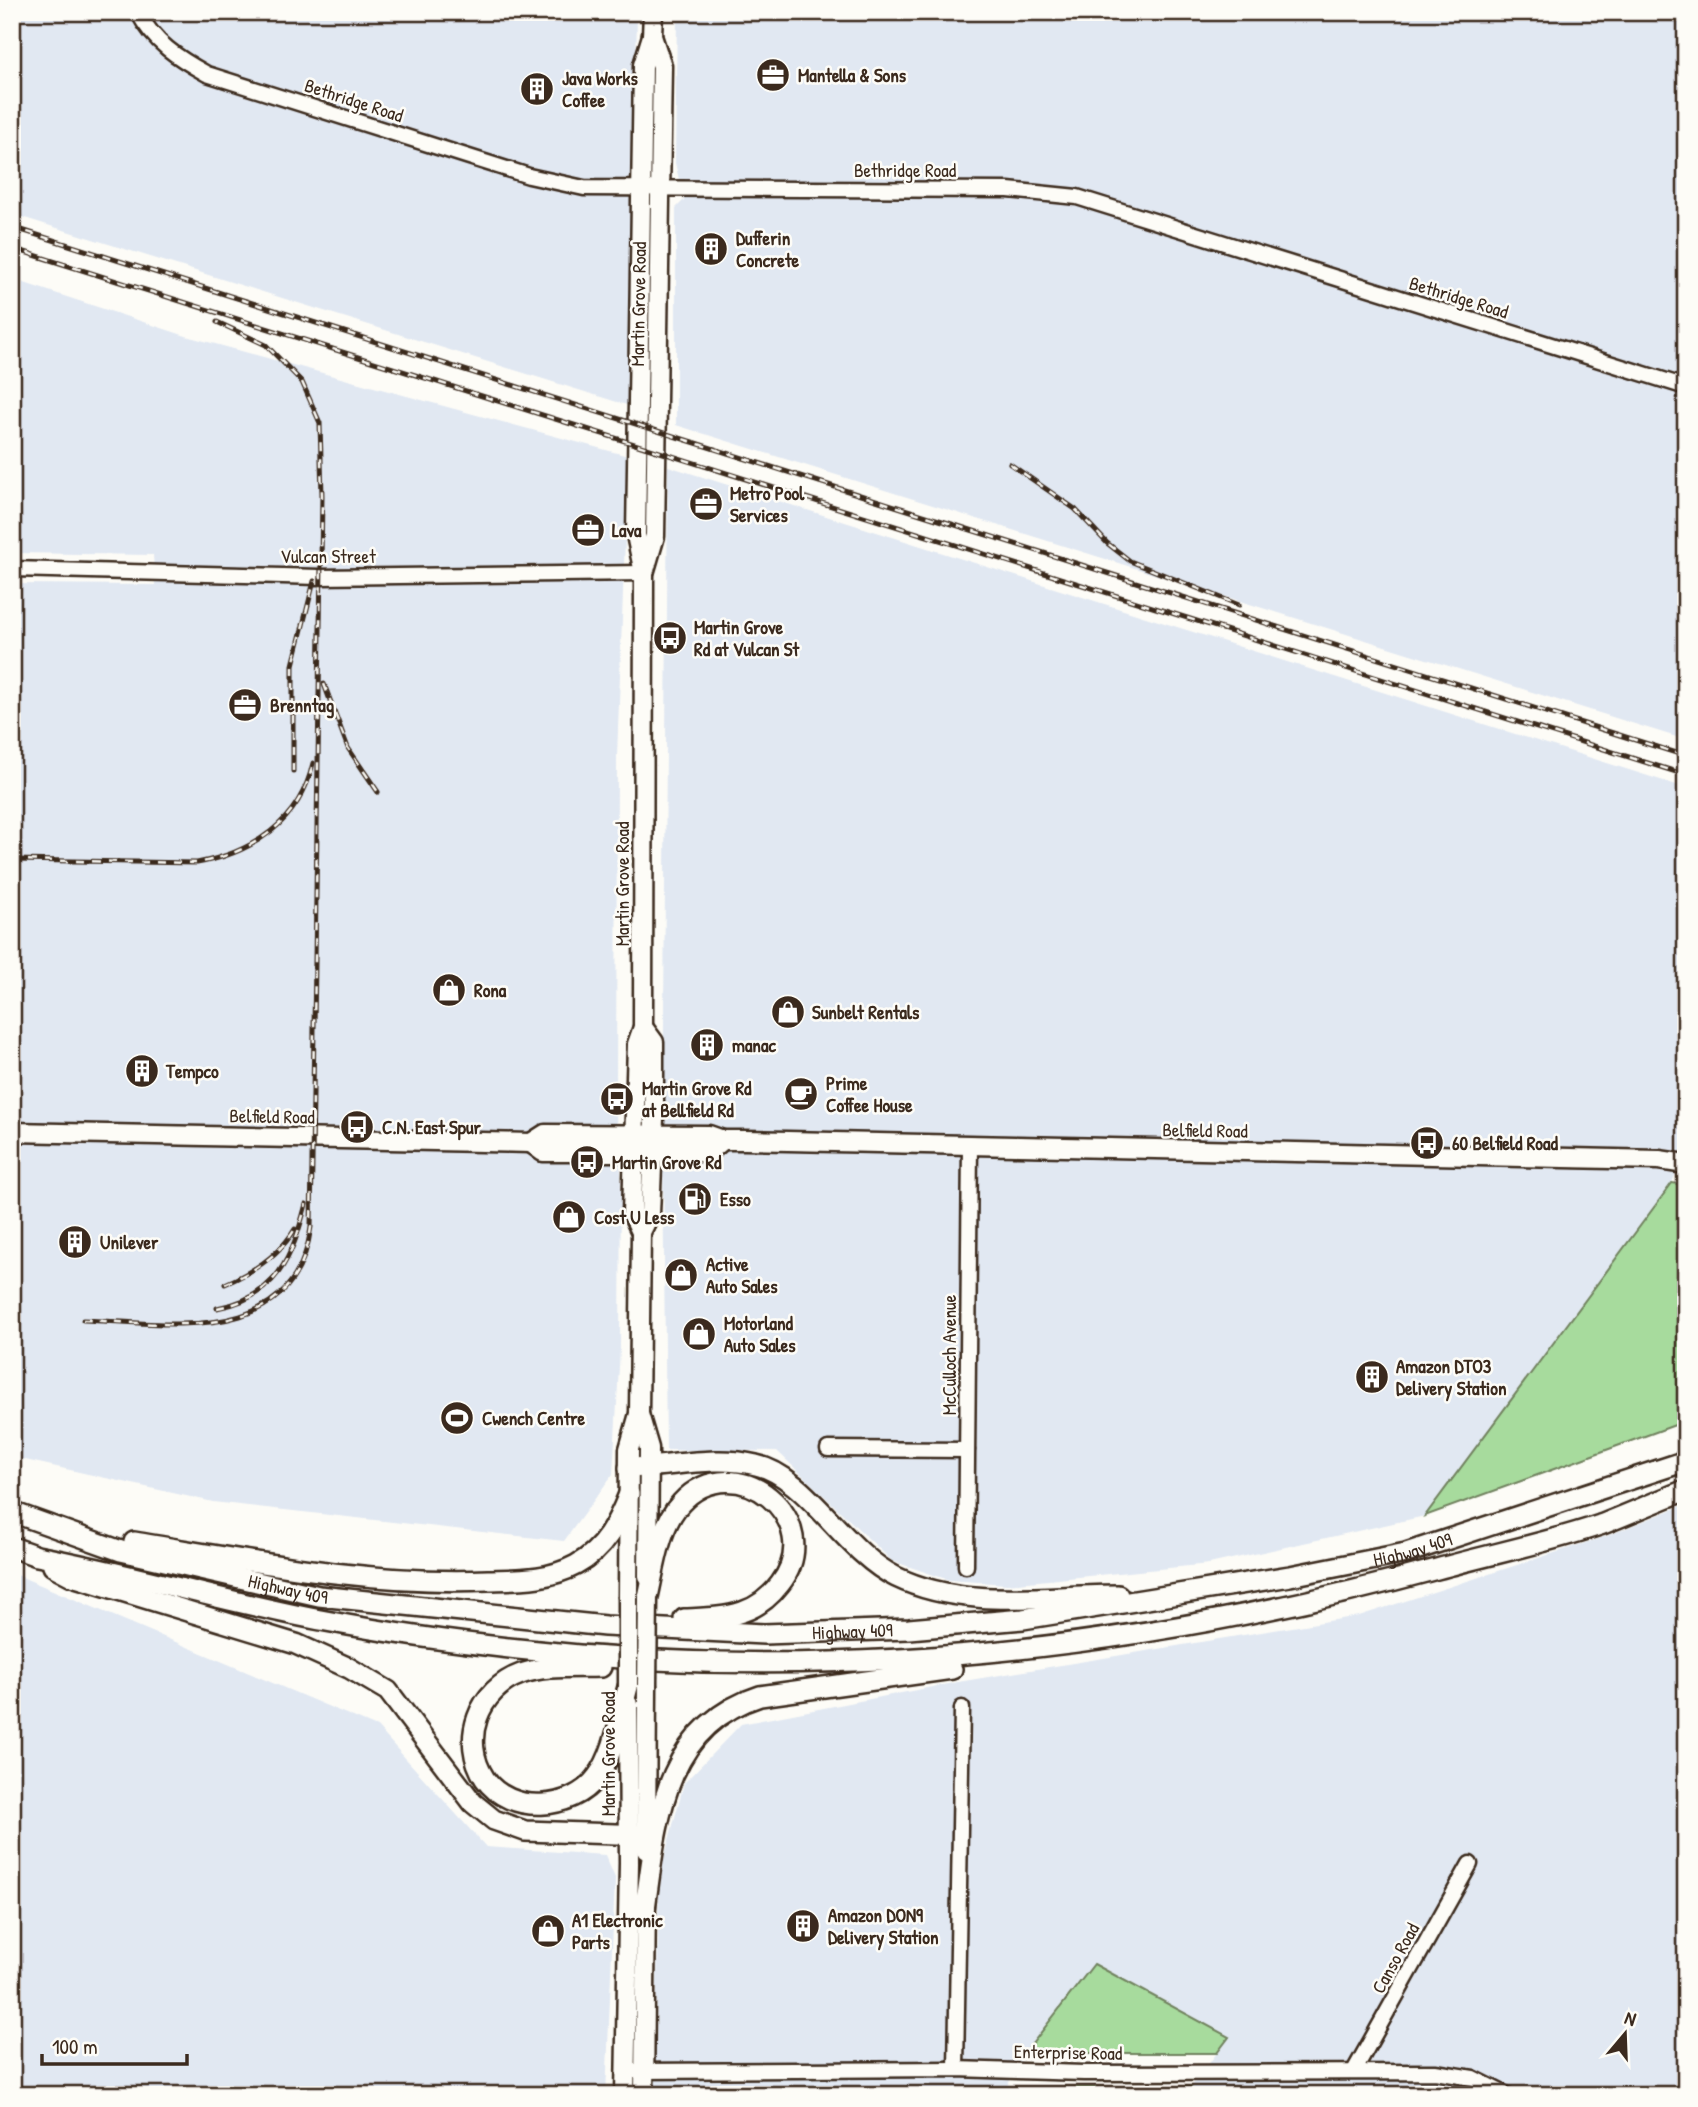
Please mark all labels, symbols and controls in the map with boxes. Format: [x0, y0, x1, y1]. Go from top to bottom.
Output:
office icon: Mantella & Sons [754, 56, 792, 94]
place label: Mantella & Sons [798, 62, 907, 88]
place label: Java Works Coffee [562, 65, 638, 113]
building icon: Java Works Coffee [518, 70, 556, 108]
street label: Bethridge Road [301, 72, 407, 128]
street label: Bethridge Road [854, 157, 957, 183]
place label: Dufferin Concrete [736, 225, 799, 273]
building icon: Dufferin Concrete [692, 230, 730, 268]
street label: Martin Grove Road [624, 241, 652, 367]
street label: Bethridge Road [1406, 270, 1512, 325]
place label: Metro Pool Services [730, 480, 805, 528]
office icon: Metro Pool Services [687, 485, 725, 523]
office icon: Lava [569, 511, 607, 549]
place label: Lava [612, 517, 642, 543]
street label: Vulcan Street [280, 543, 376, 569]
place label: Martin Grove Rd at Vulcan St [694, 614, 801, 662]
bus stop icon: Martin Grove Rd at Vulcan St [651, 619, 689, 657]
office icon: Brenntag [226, 686, 264, 724]
place label: Brenntag [270, 692, 335, 719]
street label: Martin Grove Road [609, 821, 635, 946]
shop icon: Rona [430, 971, 468, 1009]
place label: Rona [474, 977, 507, 1003]
shop icon: Sunbelt Rentals [769, 993, 807, 1031]
place label: Sunbelt Rentals [812, 999, 920, 1025]
building icon: manac [688, 1026, 726, 1064]
place label: manac [732, 1032, 776, 1058]
building icon: Tempco [123, 1052, 161, 1090]
place label: Tempco [165, 1058, 219, 1085]
place label: Prime Coffee House [826, 1070, 913, 1118]
place label: Martin Grove Rd at Bellfield Rd [642, 1075, 752, 1123]
cafe icon: Prime Coffee House [782, 1075, 820, 1113]
bus stop icon: Martin Grove Rd at Bellfield Rd [598, 1080, 636, 1118]
street label: Belfield Road [229, 1102, 316, 1130]
bus stop icon: C.N. East Spur [338, 1108, 376, 1146]
place label: C.N. East Spur [382, 1114, 482, 1141]
street label: Belfield Road [1162, 1116, 1249, 1144]
bus stop icon: 60 Belfield Road [1408, 1124, 1446, 1162]
place label: 60 Belfield Road [1452, 1130, 1558, 1156]
bus stop icon: Martin Grove Rd [568, 1143, 606, 1181]
place label: Martin Grove Rd [612, 1149, 722, 1175]
fuel station icon: Esso [676, 1180, 714, 1218]
place label: Esso [720, 1186, 751, 1212]
shop icon: Cost U Less [550, 1198, 588, 1236]
place label: Cost U Less [594, 1204, 675, 1230]
building icon: Unilever [56, 1223, 94, 1261]
place label: Unilever [100, 1229, 159, 1255]
place label: Active Auto Sales [706, 1251, 778, 1299]
shop icon: Active Auto Sales [662, 1256, 700, 1294]
street label: McCulloch Avenue [936, 1294, 962, 1415]
place label: Motorland Auto Sales [724, 1310, 796, 1358]
shop icon: Motorland Auto Sales [680, 1315, 718, 1353]
place label: Amazon DTO3 Delivery Station [1396, 1353, 1507, 1402]
building icon: Amazon DTO3 Delivery Station [1353, 1358, 1391, 1396]
sports icon: Cwench Centre [438, 1399, 476, 1437]
place label: Cwench Centre [482, 1405, 585, 1431]
street label: Highway 409 [1371, 1526, 1455, 1572]
street label: Highway 409 [246, 1567, 329, 1610]
street label: Highway 409 [811, 1617, 893, 1645]
street label: Martin Grove Road [595, 1691, 621, 1816]
place label: Amazon DON9 Delivery Station [828, 1902, 939, 1951]
place label: A1 Electronic Parts [572, 1907, 663, 1955]
building icon: Amazon DON9 Delivery Station [784, 1907, 822, 1945]
shop icon: A1 Electronic Parts [529, 1912, 567, 1950]
street label: Canso Road [1365, 1918, 1425, 1998]
north arrow [1590, 1998, 1660, 2068]
text: N [1622, 2004, 1640, 2032]
scale bar [42, 2023, 187, 2067]
text: 100 m [52, 2032, 98, 2061]
street label: Enterprise Road [1014, 2038, 1123, 2066]

